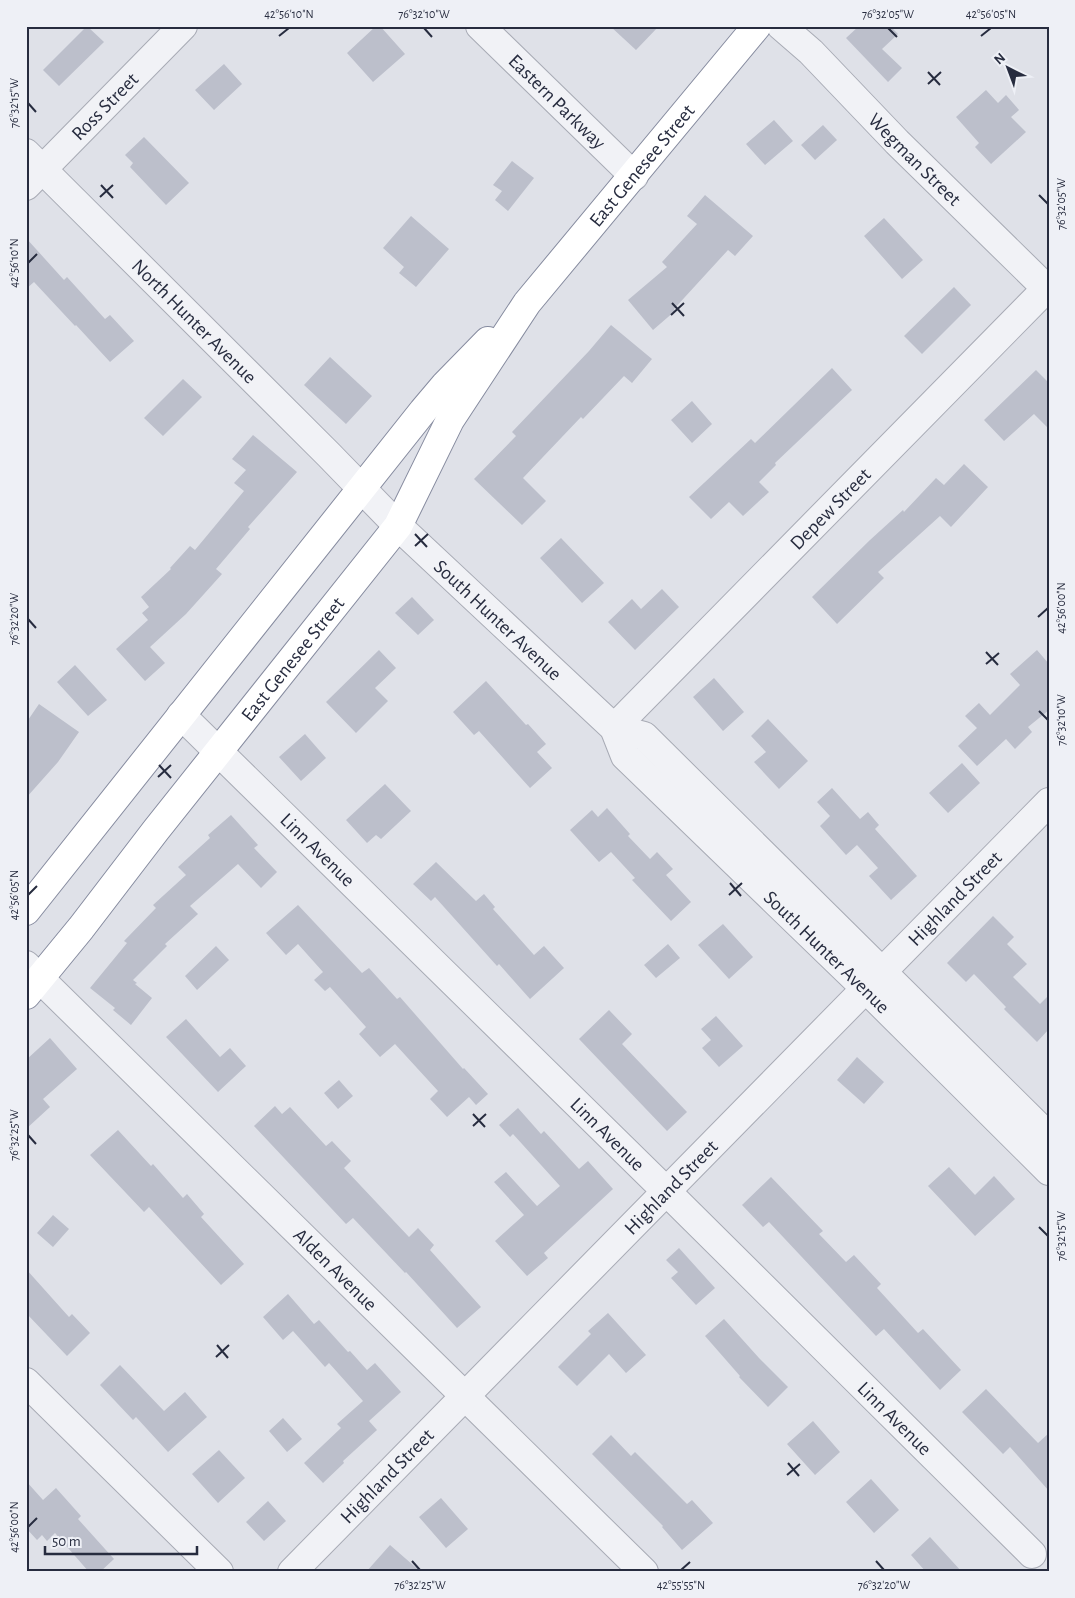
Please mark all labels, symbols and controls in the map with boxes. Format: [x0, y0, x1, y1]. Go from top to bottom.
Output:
text: 42°56'10"N [264, 8, 314, 20]
text: 76°32'10"W [398, 8, 450, 20]
text: 76°32'05"W [862, 8, 914, 20]
text: 42°56'05"N [966, 8, 1016, 20]
north arrow [982, 42, 1032, 92]
street label: Eastern Parkway [504, 51, 609, 154]
text: N [992, 51, 1008, 68]
street label: Ross Street [68, 69, 143, 144]
text: 76°32'15"W [8, 78, 20, 128]
street label: East Genesee Street [586, 100, 699, 231]
street label: Wegman Street [864, 110, 965, 210]
text: 76°32'05"W [1055, 178, 1067, 230]
text: 42°56'10"N [8, 238, 20, 288]
street label: North Hunter Avenue [128, 256, 260, 388]
street label: Depew Street [787, 464, 875, 554]
street label: South Hunter Avenue [430, 556, 565, 685]
text: 42°56'00"N [1055, 582, 1067, 634]
text: 76°32'20"W [8, 592, 20, 645]
street label: East Genesee Street [238, 593, 349, 725]
text: 76°32'10"W [1055, 694, 1067, 746]
street label: Linn Avenue [276, 810, 358, 891]
street label: Highland Street [905, 847, 1006, 950]
text: 42°56'05"N [8, 870, 20, 920]
street label: South Hunter Avenue [760, 887, 893, 1018]
street label: Linn Avenue [566, 1094, 648, 1175]
text: 76°32'25"W [8, 1109, 20, 1161]
street label: Highland Street [621, 1136, 722, 1239]
text: 76°32'15"W [1055, 1211, 1067, 1261]
street label: Alden Avenue [289, 1225, 381, 1315]
street label: Linn Avenue [853, 1378, 935, 1459]
street label: Highland Street [337, 1425, 438, 1528]
text: 42°56'00"N [8, 1501, 20, 1553]
scale bar [45, 1523, 198, 1555]
text: 50 m [52, 1534, 81, 1549]
text: 76°32'25"W [394, 1579, 446, 1591]
text: 42°55'55"N [657, 1579, 705, 1591]
text: 76°32'20"W [858, 1579, 911, 1591]

